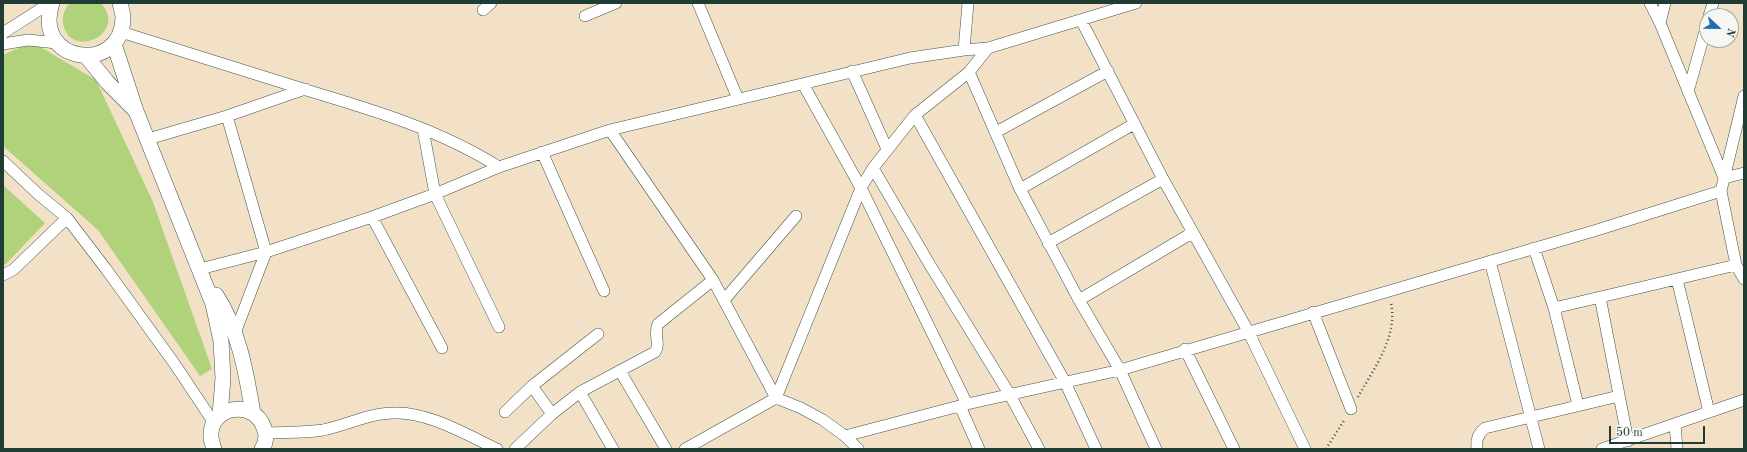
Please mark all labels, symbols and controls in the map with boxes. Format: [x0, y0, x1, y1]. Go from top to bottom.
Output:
north arrow [1699, 8, 1739, 48]
text: N [1723, 26, 1736, 38]
scale bar [1611, 418, 1707, 444]
text: 50 m [1616, 427, 1643, 439]

